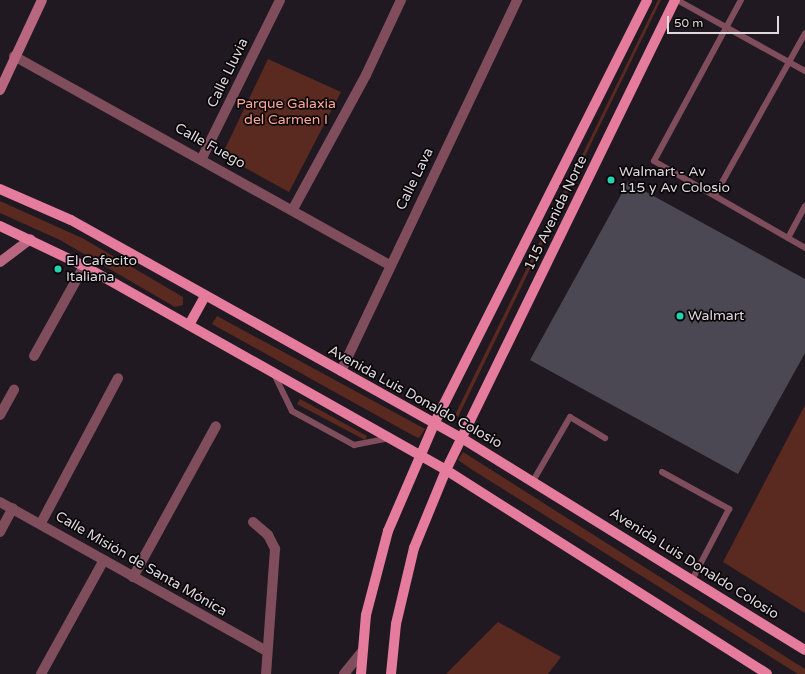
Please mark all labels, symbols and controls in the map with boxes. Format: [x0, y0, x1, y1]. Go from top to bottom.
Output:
scale bar [669, 8, 781, 34]
text: 50 m [674, 16, 703, 30]
street label: Calle Lluvia [204, 36, 252, 110]
park label: Parque Galaxia del Carmen I [236, 96, 336, 128]
street label: Calle Fuego [172, 120, 248, 172]
street label: Calle Lava [393, 145, 437, 213]
street label: 115 Avenida Norte [521, 153, 591, 273]
place label: Walmart - Av 115 y Av Colosio [619, 164, 730, 196]
marker: Walmart - Av 115 y Av Colosio [606, 175, 616, 185]
place label: El Cafecito Italiana [66, 253, 137, 286]
marker: El Cafecito Italiana [53, 264, 63, 274]
place label: Walmart [688, 308, 744, 324]
marker: Walmart [675, 311, 685, 321]
street label: Avenida Luis Donaldo Colosio [325, 342, 505, 452]
street label: Avenida Luis Donaldo Colosio [606, 505, 782, 623]
street label: Calle Misión de Santa Mónica [52, 508, 230, 620]

